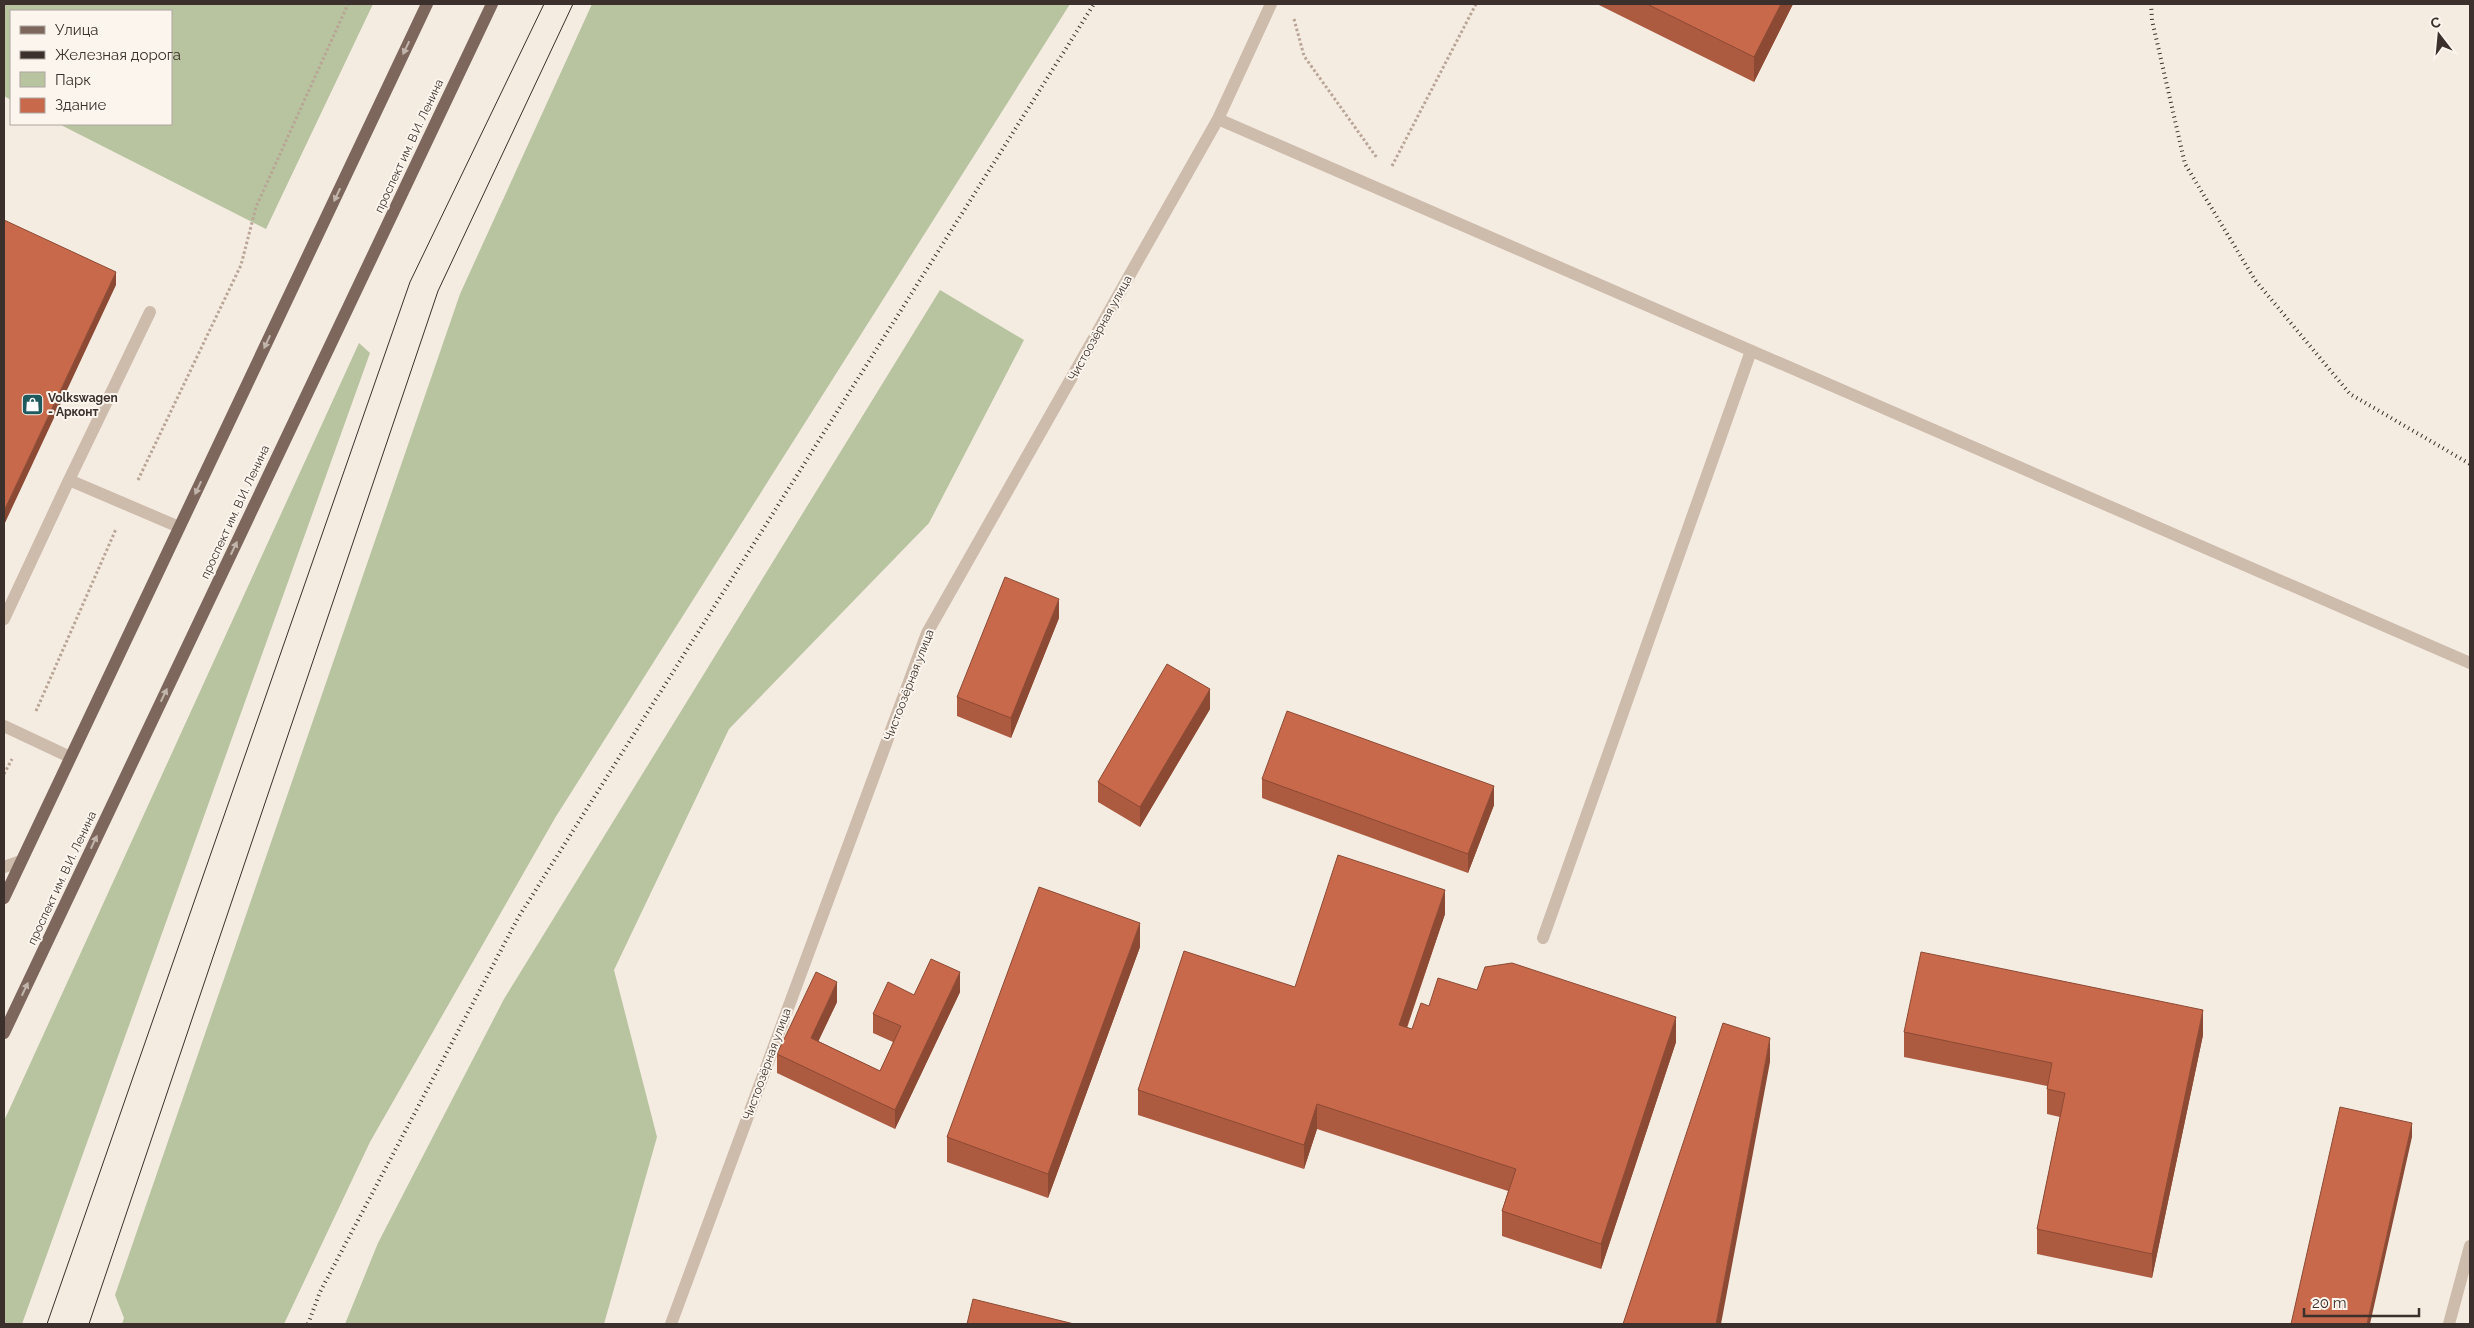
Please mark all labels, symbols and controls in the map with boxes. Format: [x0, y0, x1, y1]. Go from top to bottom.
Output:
legend [10, 10, 172, 125]
north arrow [2414, 10, 2464, 60]
text: С [2429, 13, 2443, 32]
text: Улица [55, 21, 99, 39]
one-way arrow [402, 41, 410, 55]
text: Железная дорога [55, 46, 181, 64]
text: Парк [55, 71, 91, 89]
street label: проспект им. В.И. Ленина [372, 77, 446, 215]
text: Здание [55, 96, 107, 114]
one-way arrow [332, 188, 340, 202]
street label: Чистоозёрная улица [1065, 273, 1135, 383]
one-way arrow [263, 335, 271, 349]
place label: Volkswagen - Арконт [48, 391, 118, 419]
shop icon: Volkswagen - Арконт [20, 393, 44, 417]
street label: проспект им. В.И. Ленина [198, 443, 272, 581]
one-way arrow [193, 481, 202, 496]
one-way arrow [230, 541, 238, 555]
street label: Чистоозёрная улица [881, 627, 937, 743]
one-way arrow [160, 688, 168, 702]
street label: проспект им. В.И. Ленина [25, 809, 99, 947]
one-way arrow [91, 835, 99, 849]
one-way arrow [20, 981, 29, 996]
street label: Чистоозёрная улица [740, 1006, 794, 1122]
scale bar [2304, 1286, 2419, 1318]
text: 20 m [2312, 1294, 2347, 1312]

